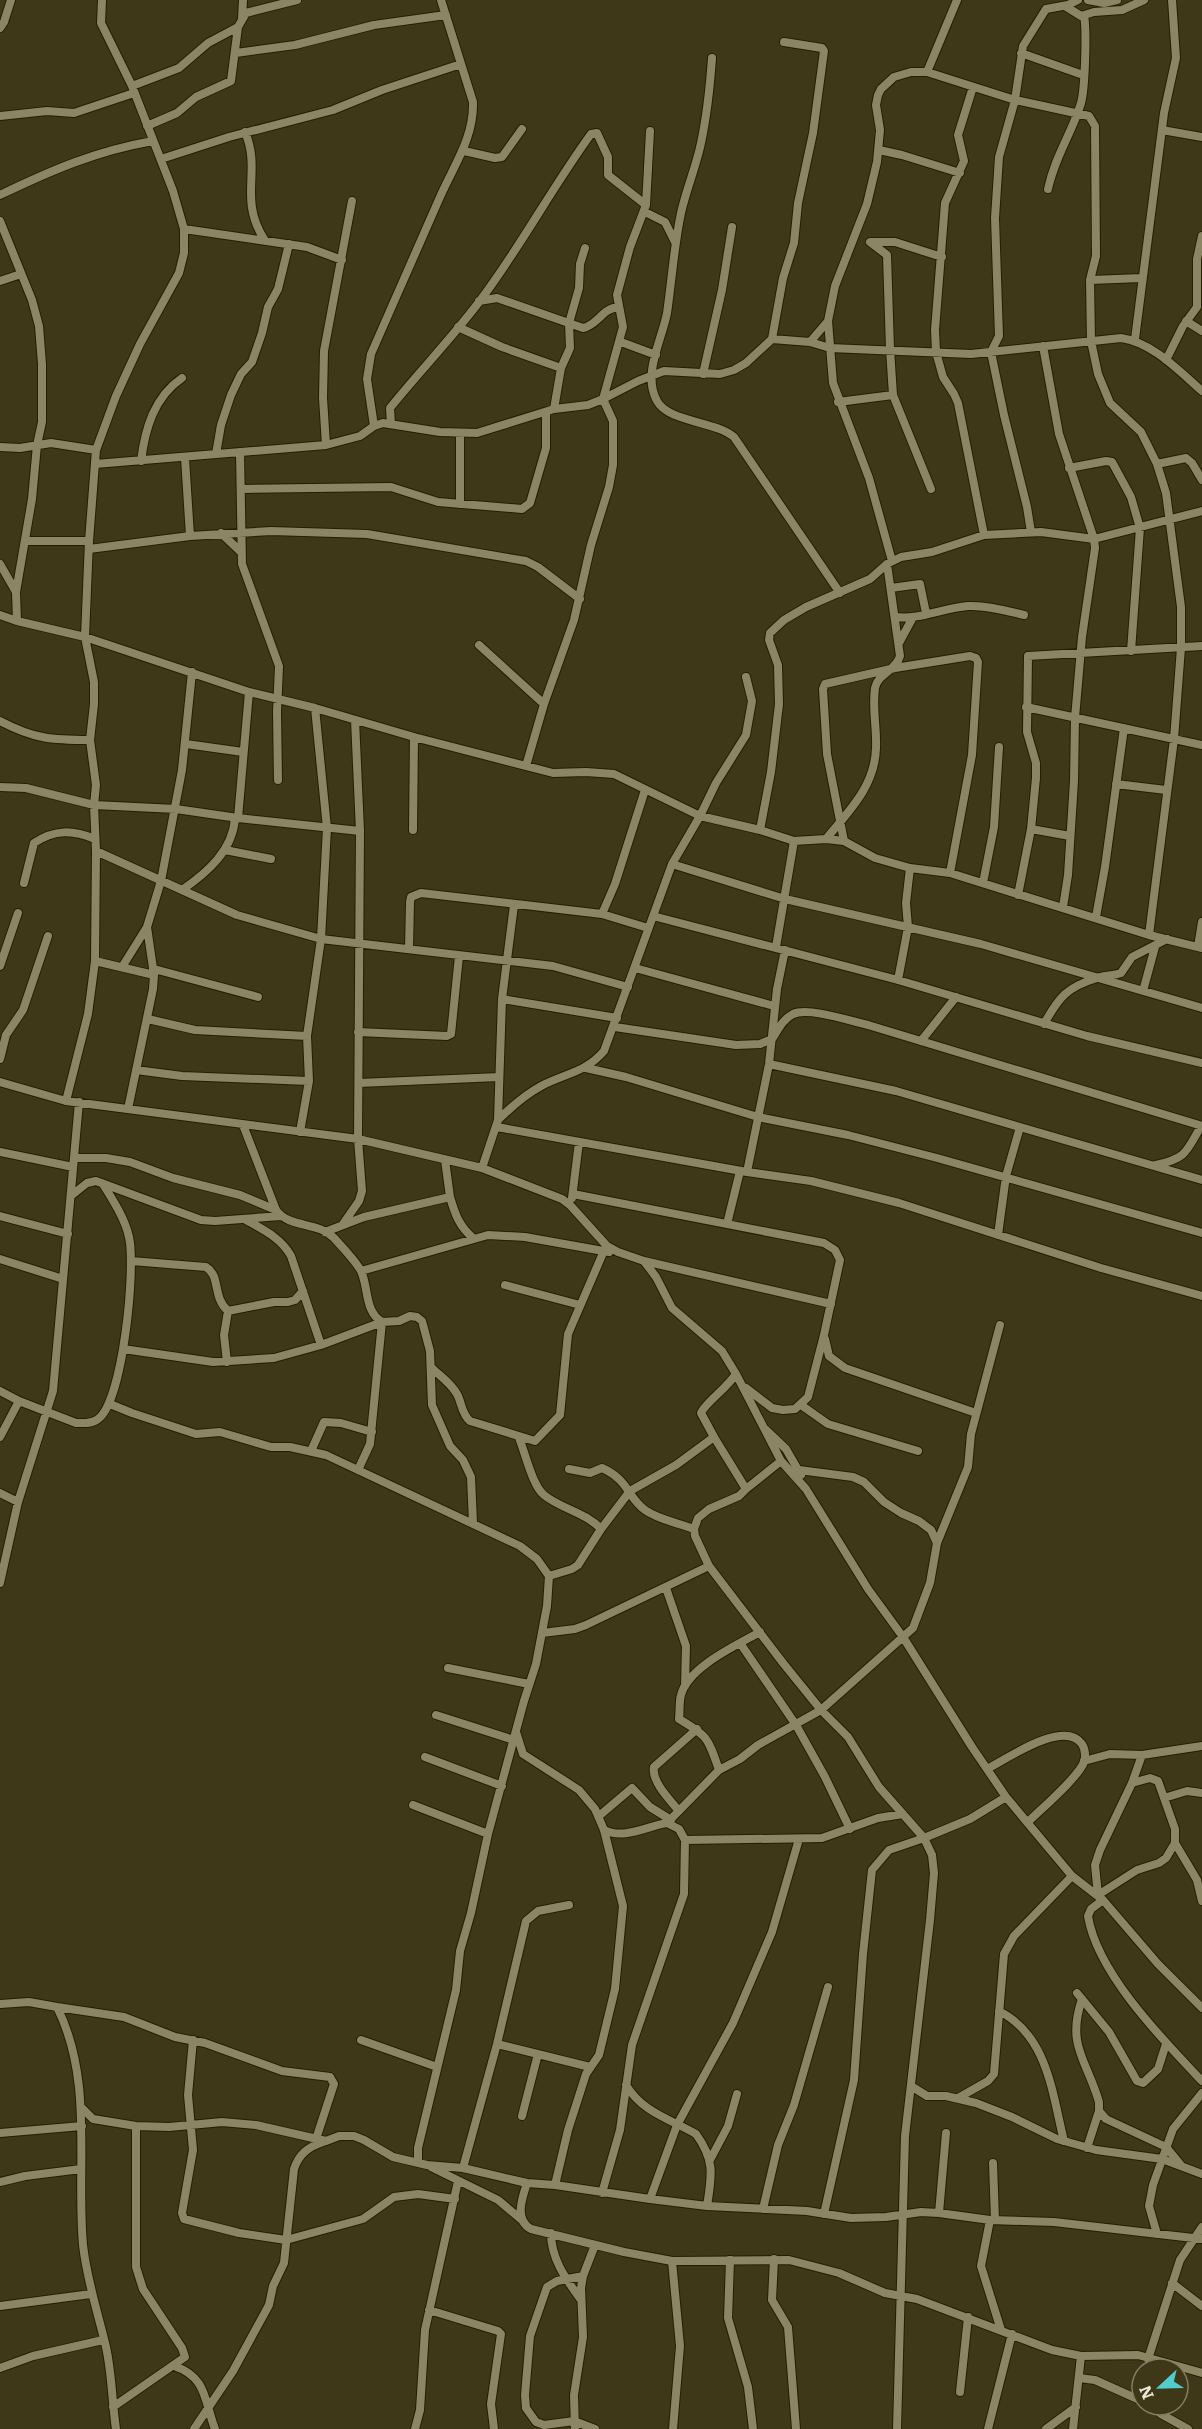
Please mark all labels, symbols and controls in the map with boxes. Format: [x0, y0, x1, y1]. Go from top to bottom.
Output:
north arrow [1130, 2357, 1190, 2417]
text: N [1132, 2382, 1159, 2404]

